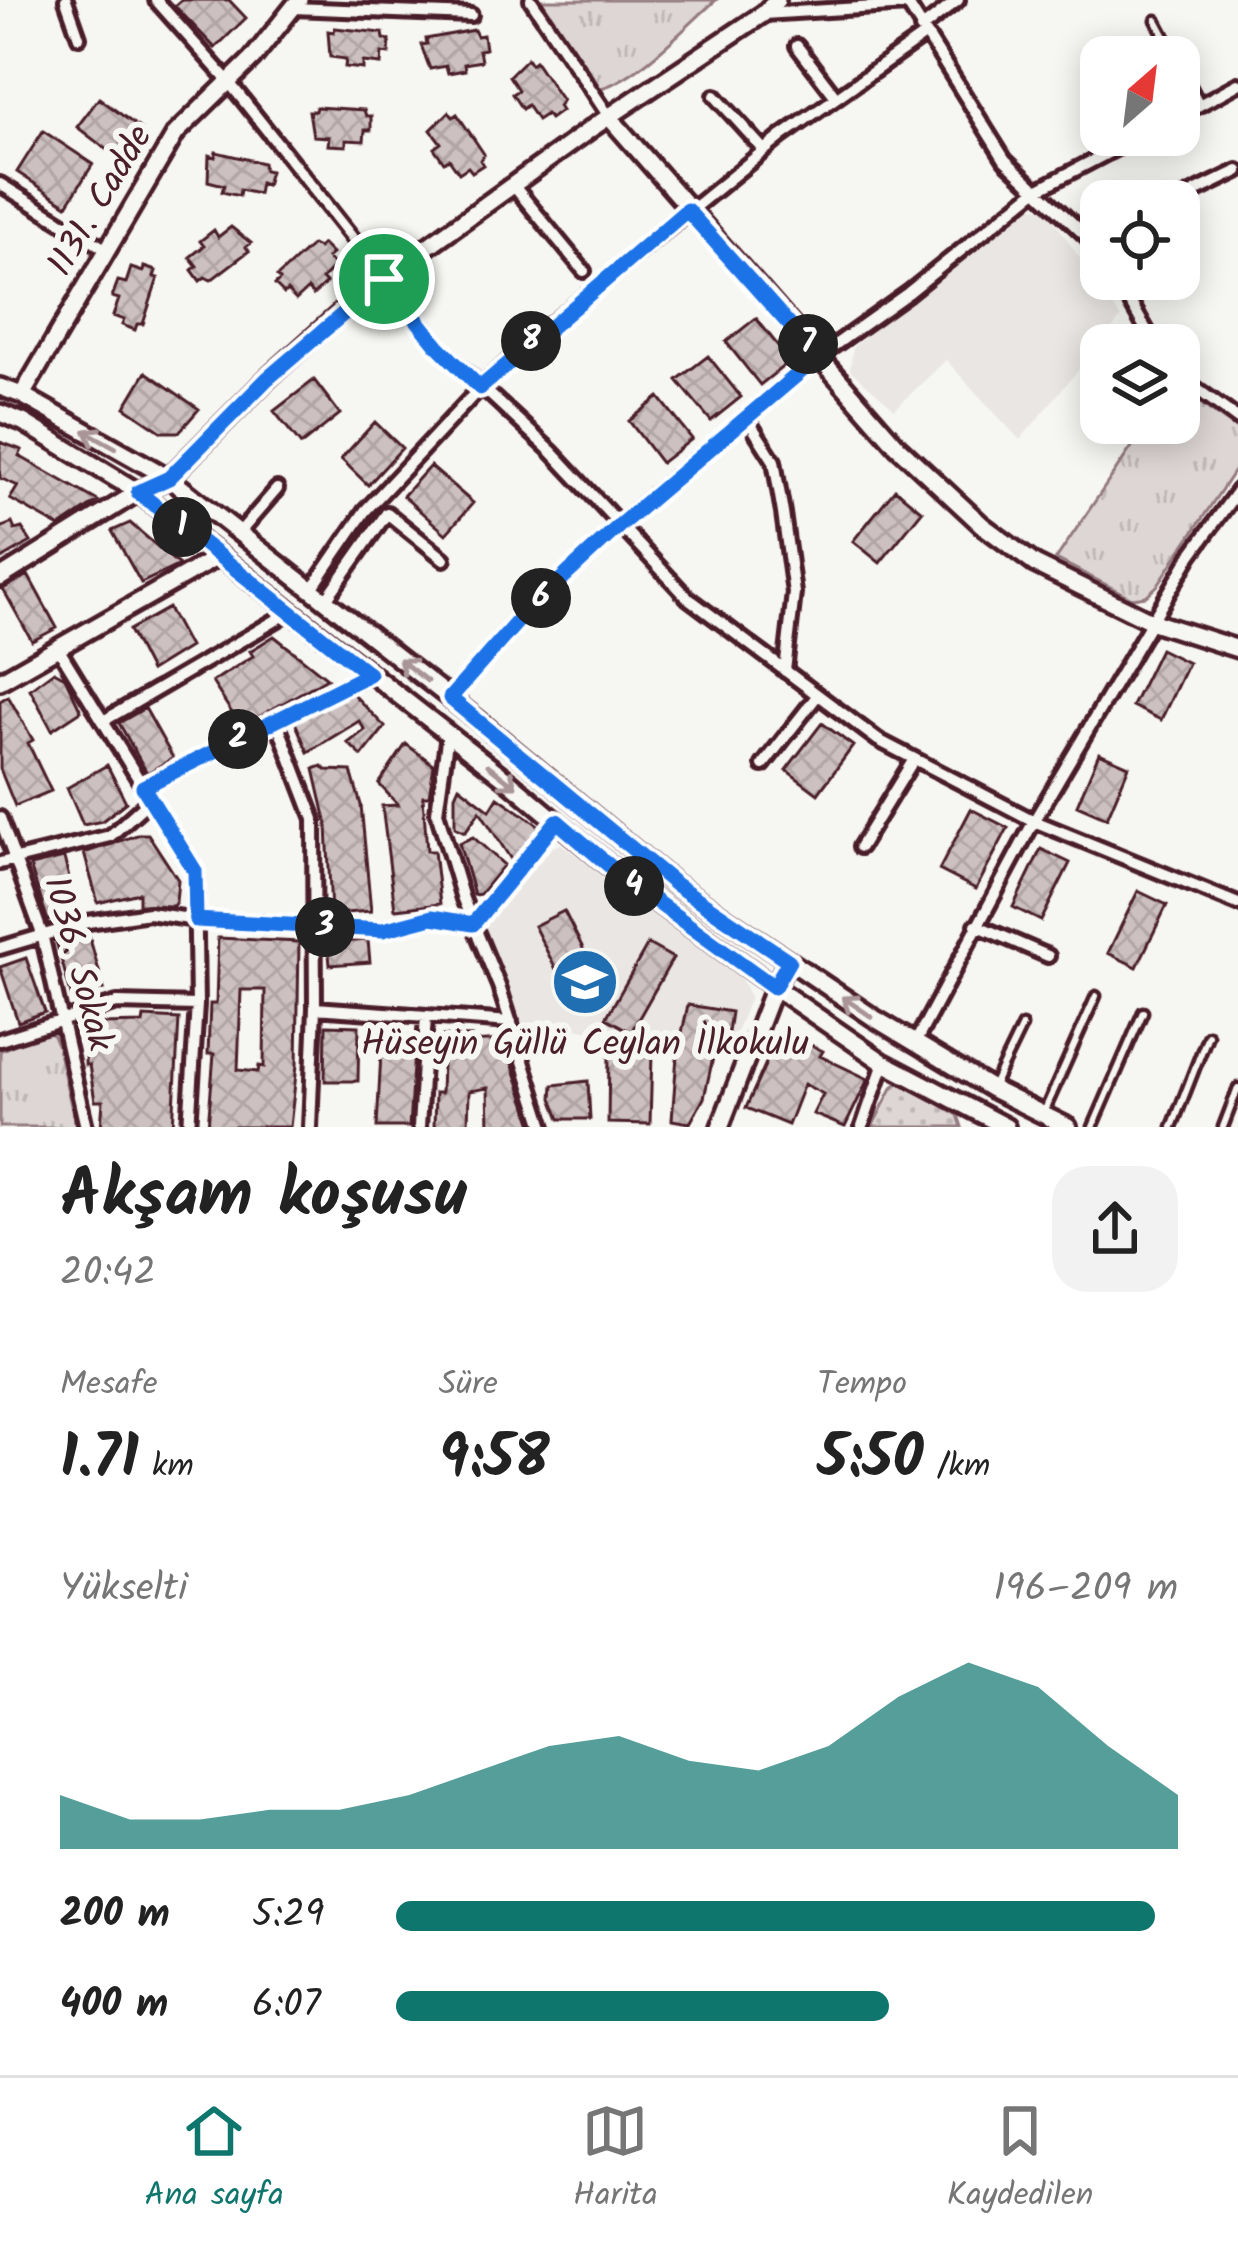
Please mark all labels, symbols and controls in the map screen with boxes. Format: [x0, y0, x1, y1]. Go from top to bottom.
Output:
north arrow [1080, 36, 1200, 156]
map controls [1080, 36, 1200, 444]
street label: 1131. Cadde [33, 114, 169, 288]
button: locate [1080, 180, 1200, 300]
pin [333, 228, 435, 330]
icon: arrive [351, 246, 417, 312]
pin: 8 [501, 311, 561, 371]
text: 8 [521, 314, 541, 367]
pin: 7 [778, 314, 838, 374]
text: 7 [800, 317, 816, 370]
button: layers [1080, 324, 1200, 444]
one-way arrow [84, 426, 119, 450]
pin: 1 [152, 497, 212, 557]
text: 1 [177, 500, 187, 553]
pin: 6 [511, 568, 571, 628]
text: 6 [532, 571, 550, 624]
one-way arrow [398, 657, 430, 684]
pin: 2 [208, 709, 268, 769]
text: 2 [228, 712, 248, 765]
one-way arrow [485, 763, 518, 788]
pin: 4 [604, 856, 664, 916]
text: 4 [625, 859, 643, 912]
street label: 1036. Sokak [26, 870, 128, 1059]
pin: 3 [295, 897, 355, 957]
text: 3 [316, 900, 334, 953]
school or university icon: Hüseyin Güllü Ceylan İlkokulu [550, 947, 620, 1017]
one-way arrow [841, 995, 875, 1020]
place label: Hüseyin Güllü Ceylan İlkokulu [361, 1017, 809, 1074]
text: Akşam koşusu [60, 1145, 467, 1250]
button: share [1052, 1166, 1178, 1292]
text: 20:42 [60, 1243, 156, 1305]
text: Mesafe [60, 1359, 158, 1412]
text: Süre [439, 1359, 498, 1412]
text: Tempo [817, 1359, 907, 1412]
text: 1.71 [60, 1412, 139, 1508]
text: 9:58 [439, 1412, 550, 1508]
text: 5:50 [817, 1412, 924, 1508]
text: km [139, 1441, 194, 1494]
text: /km [924, 1441, 990, 1494]
text: Yükselti [60, 1559, 188, 1621]
text: 196–209 m [993, 1559, 1178, 1621]
text: 200 m [60, 1885, 170, 1947]
text: 5:29 [252, 1885, 324, 1947]
text: 400 m [60, 1975, 168, 2037]
text: 6:07 [252, 1975, 321, 2037]
tab: Ana sayfa [145, 2098, 284, 2223]
tab: Harita [573, 2098, 658, 2223]
tab: Kaydedilen [947, 2098, 1093, 2223]

